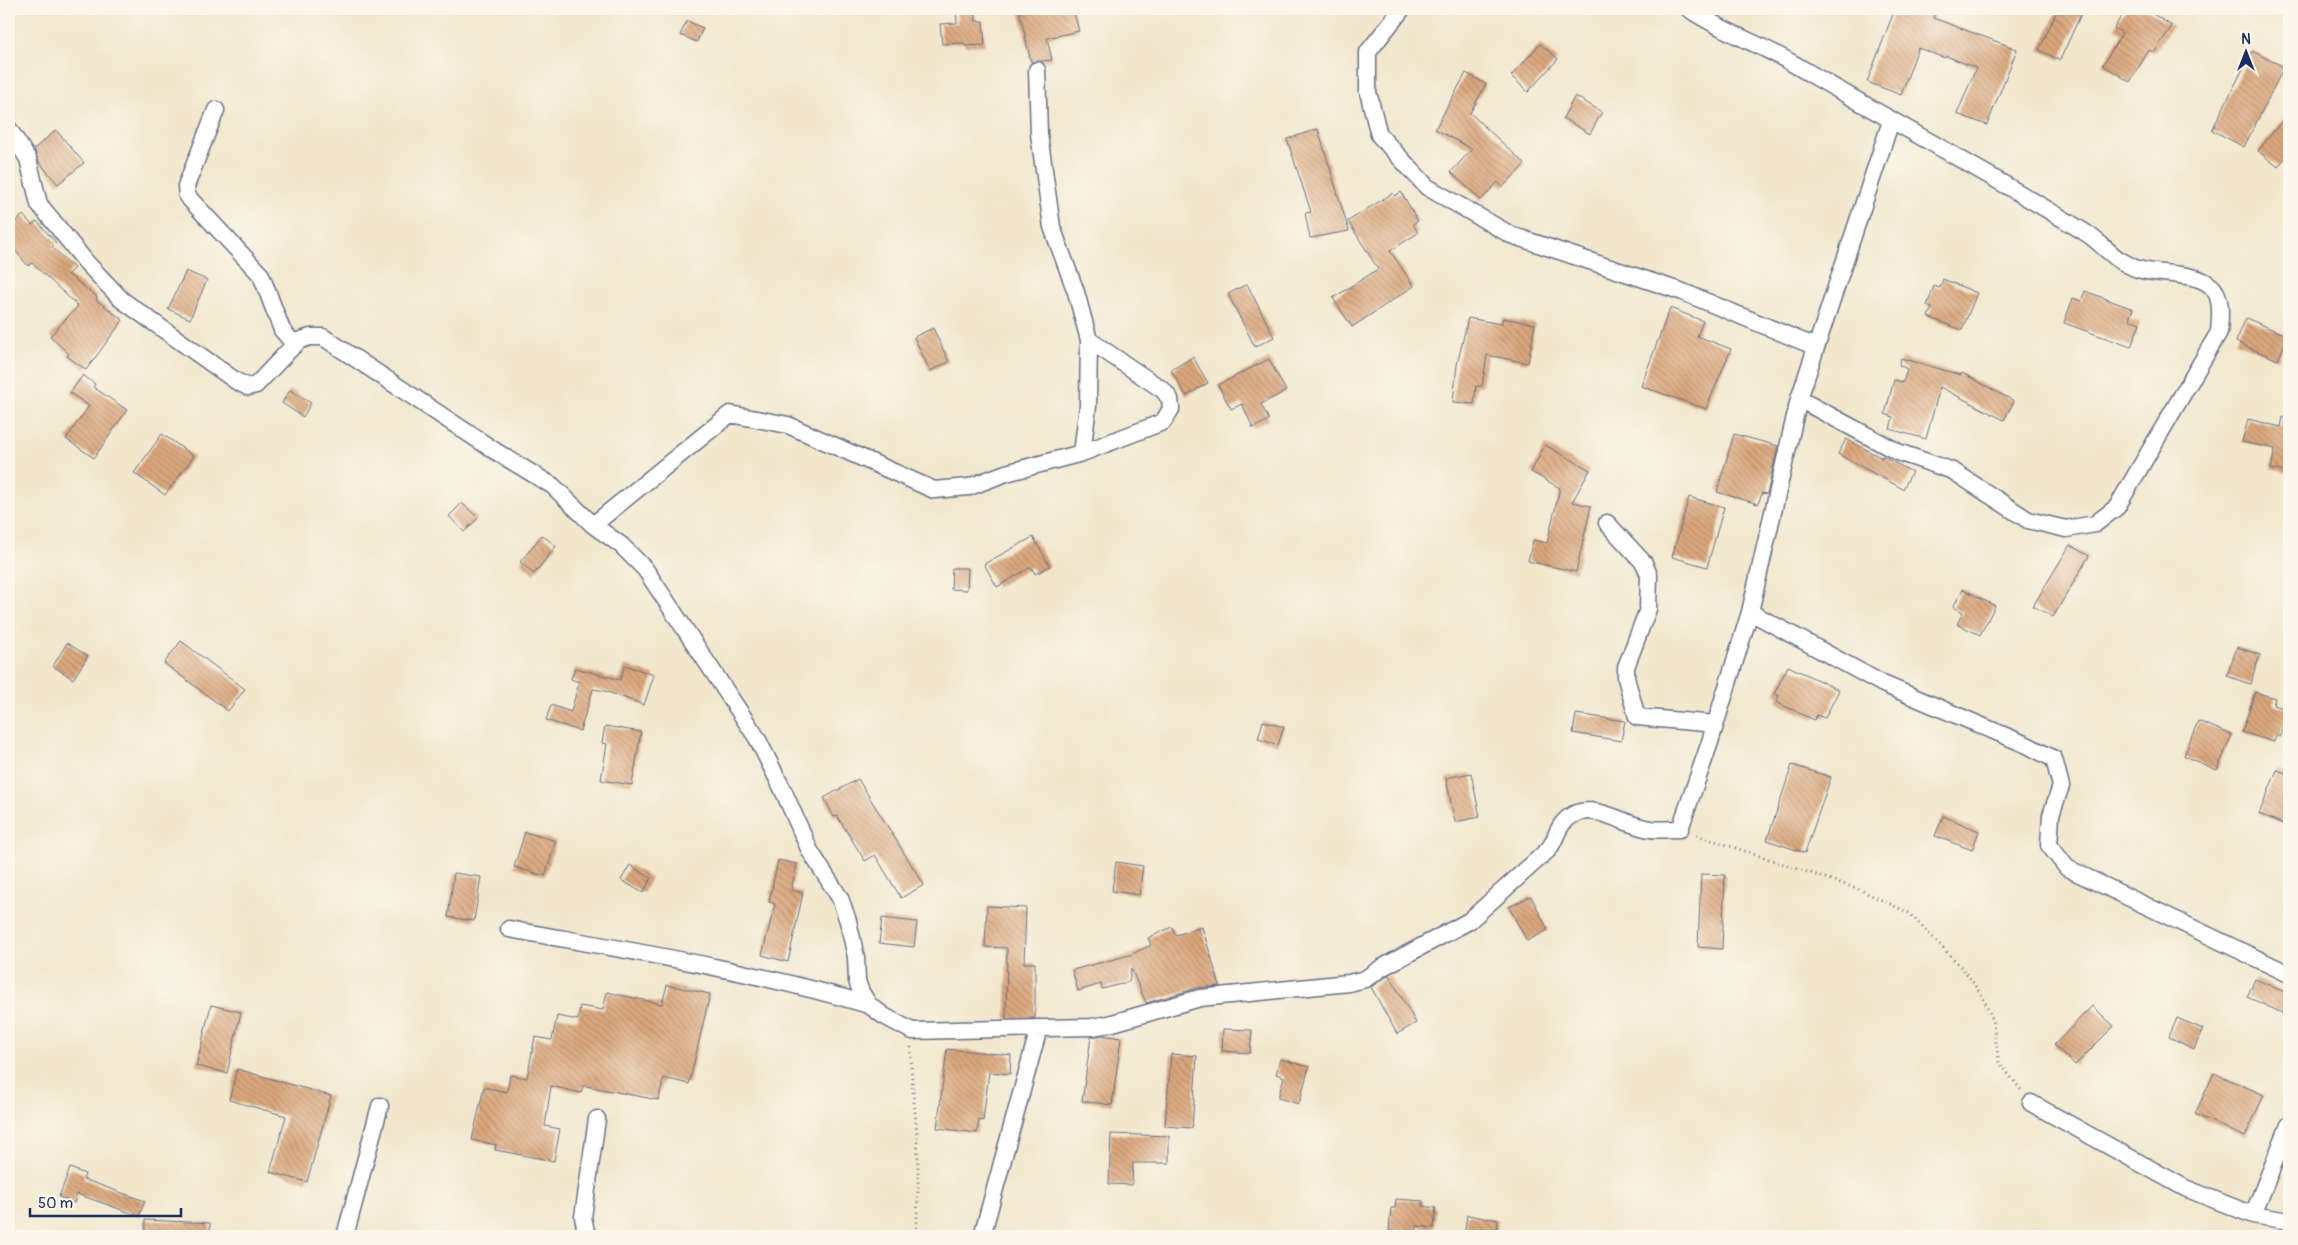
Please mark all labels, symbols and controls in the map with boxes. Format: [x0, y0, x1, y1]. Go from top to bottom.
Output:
north arrow [2220, 28, 2270, 78]
text: N [2241, 31, 2251, 48]
scale bar [30, 1185, 181, 1217]
text: 50 m [38, 1194, 73, 1213]

